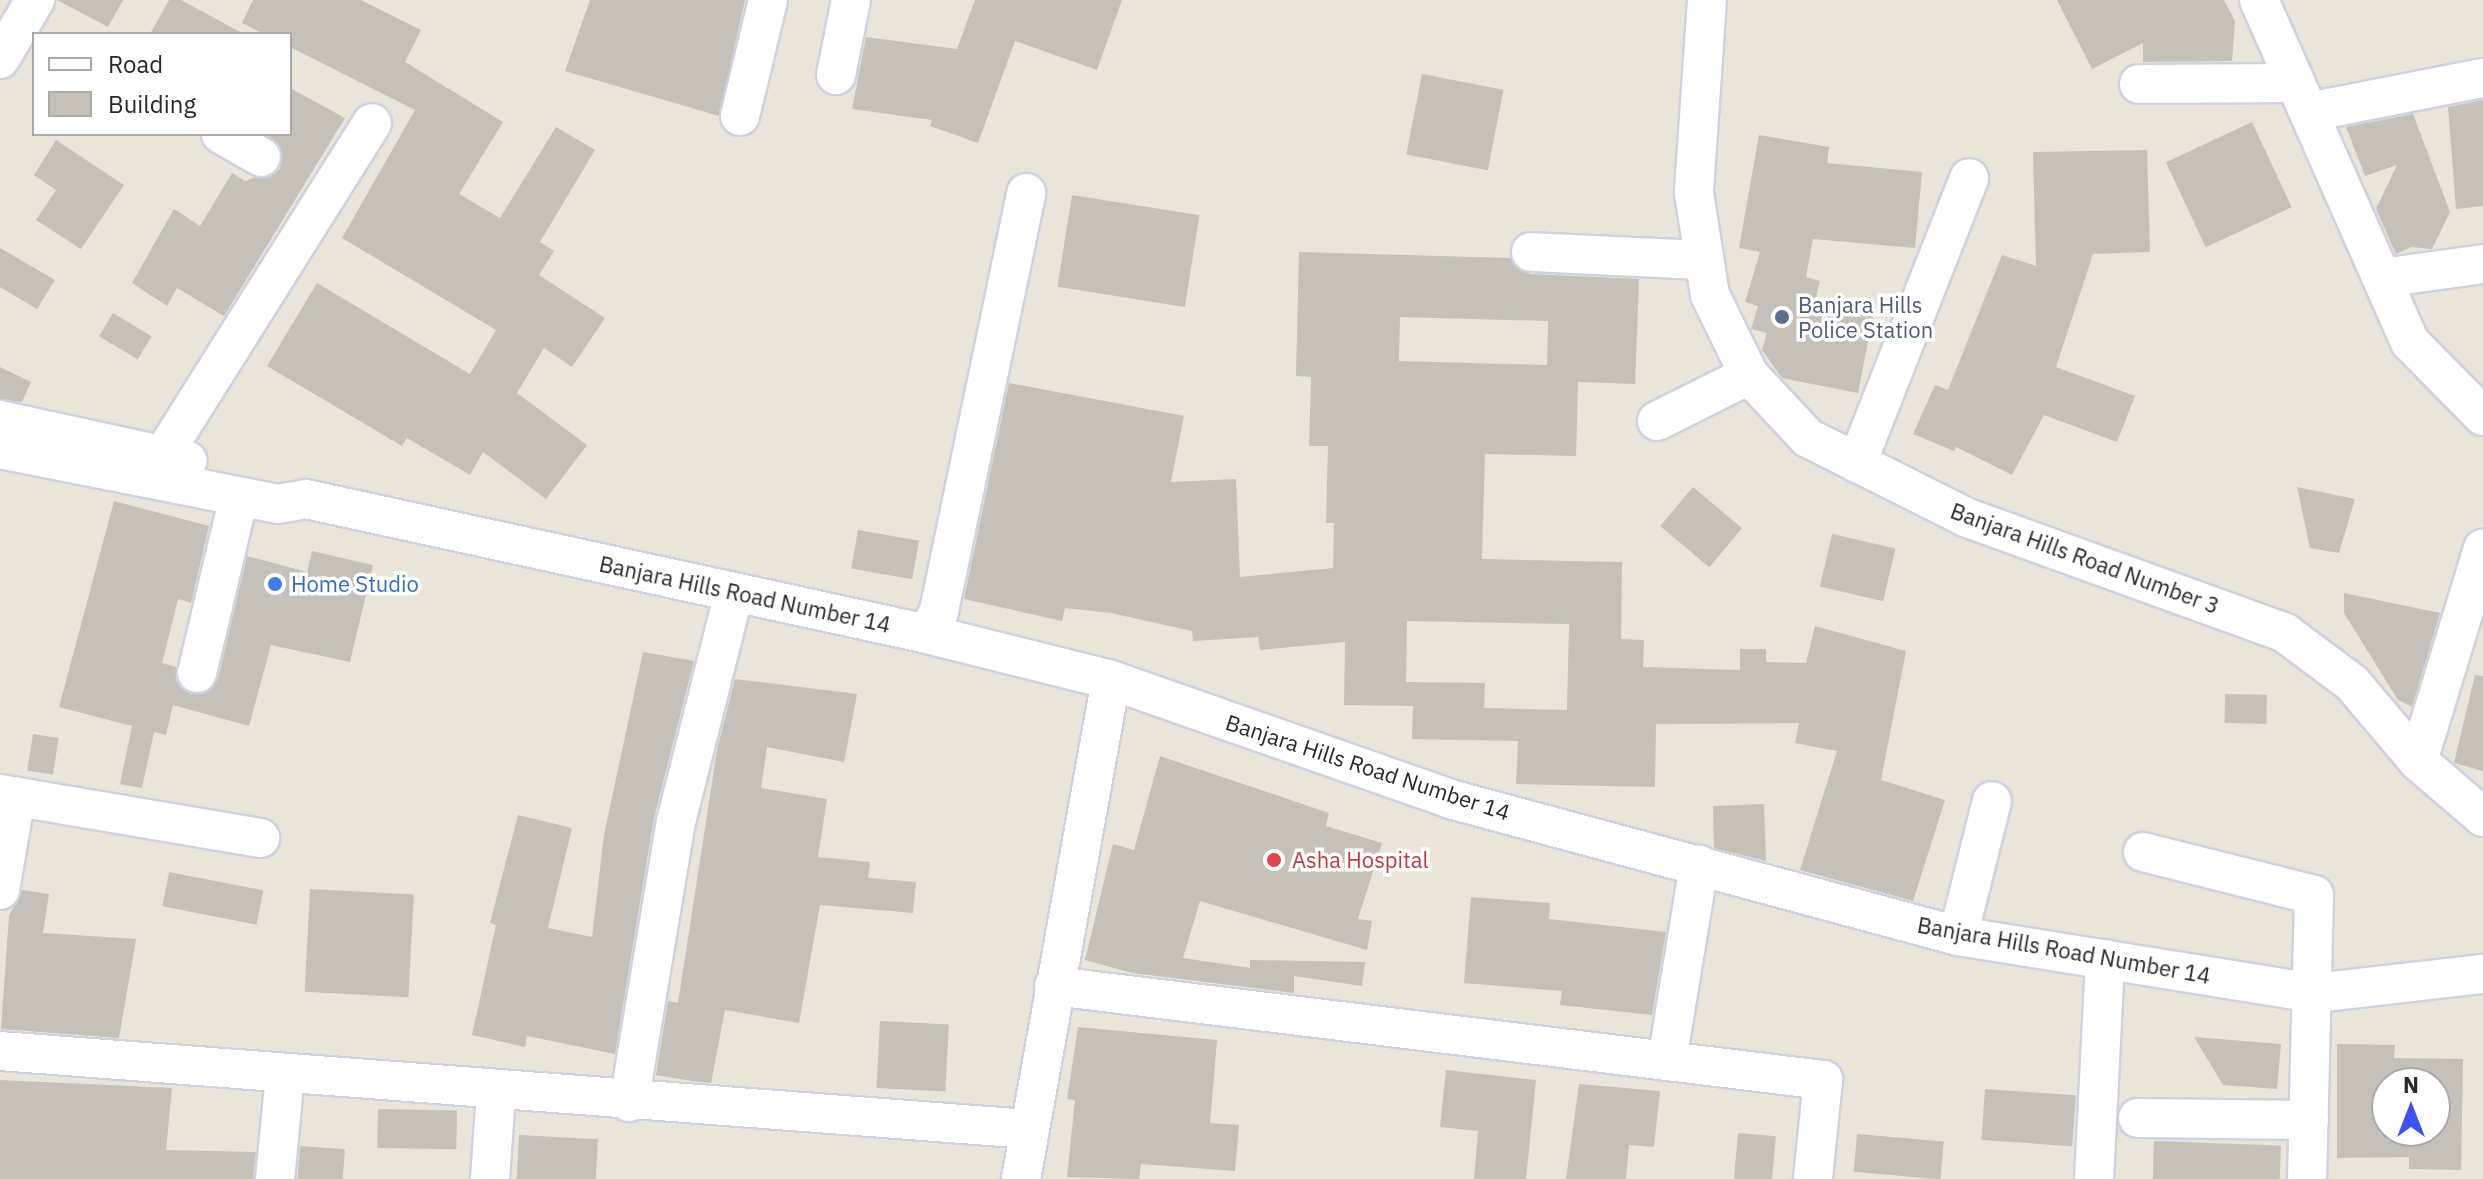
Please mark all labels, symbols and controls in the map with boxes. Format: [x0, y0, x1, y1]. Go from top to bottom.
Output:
legend [32, 32, 292, 136]
text: Road [108, 48, 163, 80]
text: Building [108, 88, 196, 120]
place label: Banjara Hills Police Station [1798, 291, 1933, 342]
marker: Banjara Hills Police Station [1773, 308, 1791, 326]
street label: Banjara Hills Road Number 3 [1947, 497, 2223, 619]
street label: Banjara Hills Road Number 14 [597, 550, 893, 638]
place label: Home Studio [291, 571, 419, 597]
marker: Home Studio [266, 575, 284, 593]
street label: Banjara Hills Road Number 14 [1223, 709, 1513, 825]
place label: Asha Hospital [1292, 847, 1429, 873]
marker: Asha Hospital [1263, 849, 1285, 871]
street label: Banjara Hills Road Number 14 [1915, 911, 2213, 989]
north arrow [2371, 1067, 2451, 1147]
text: N [2403, 1070, 2419, 1099]

